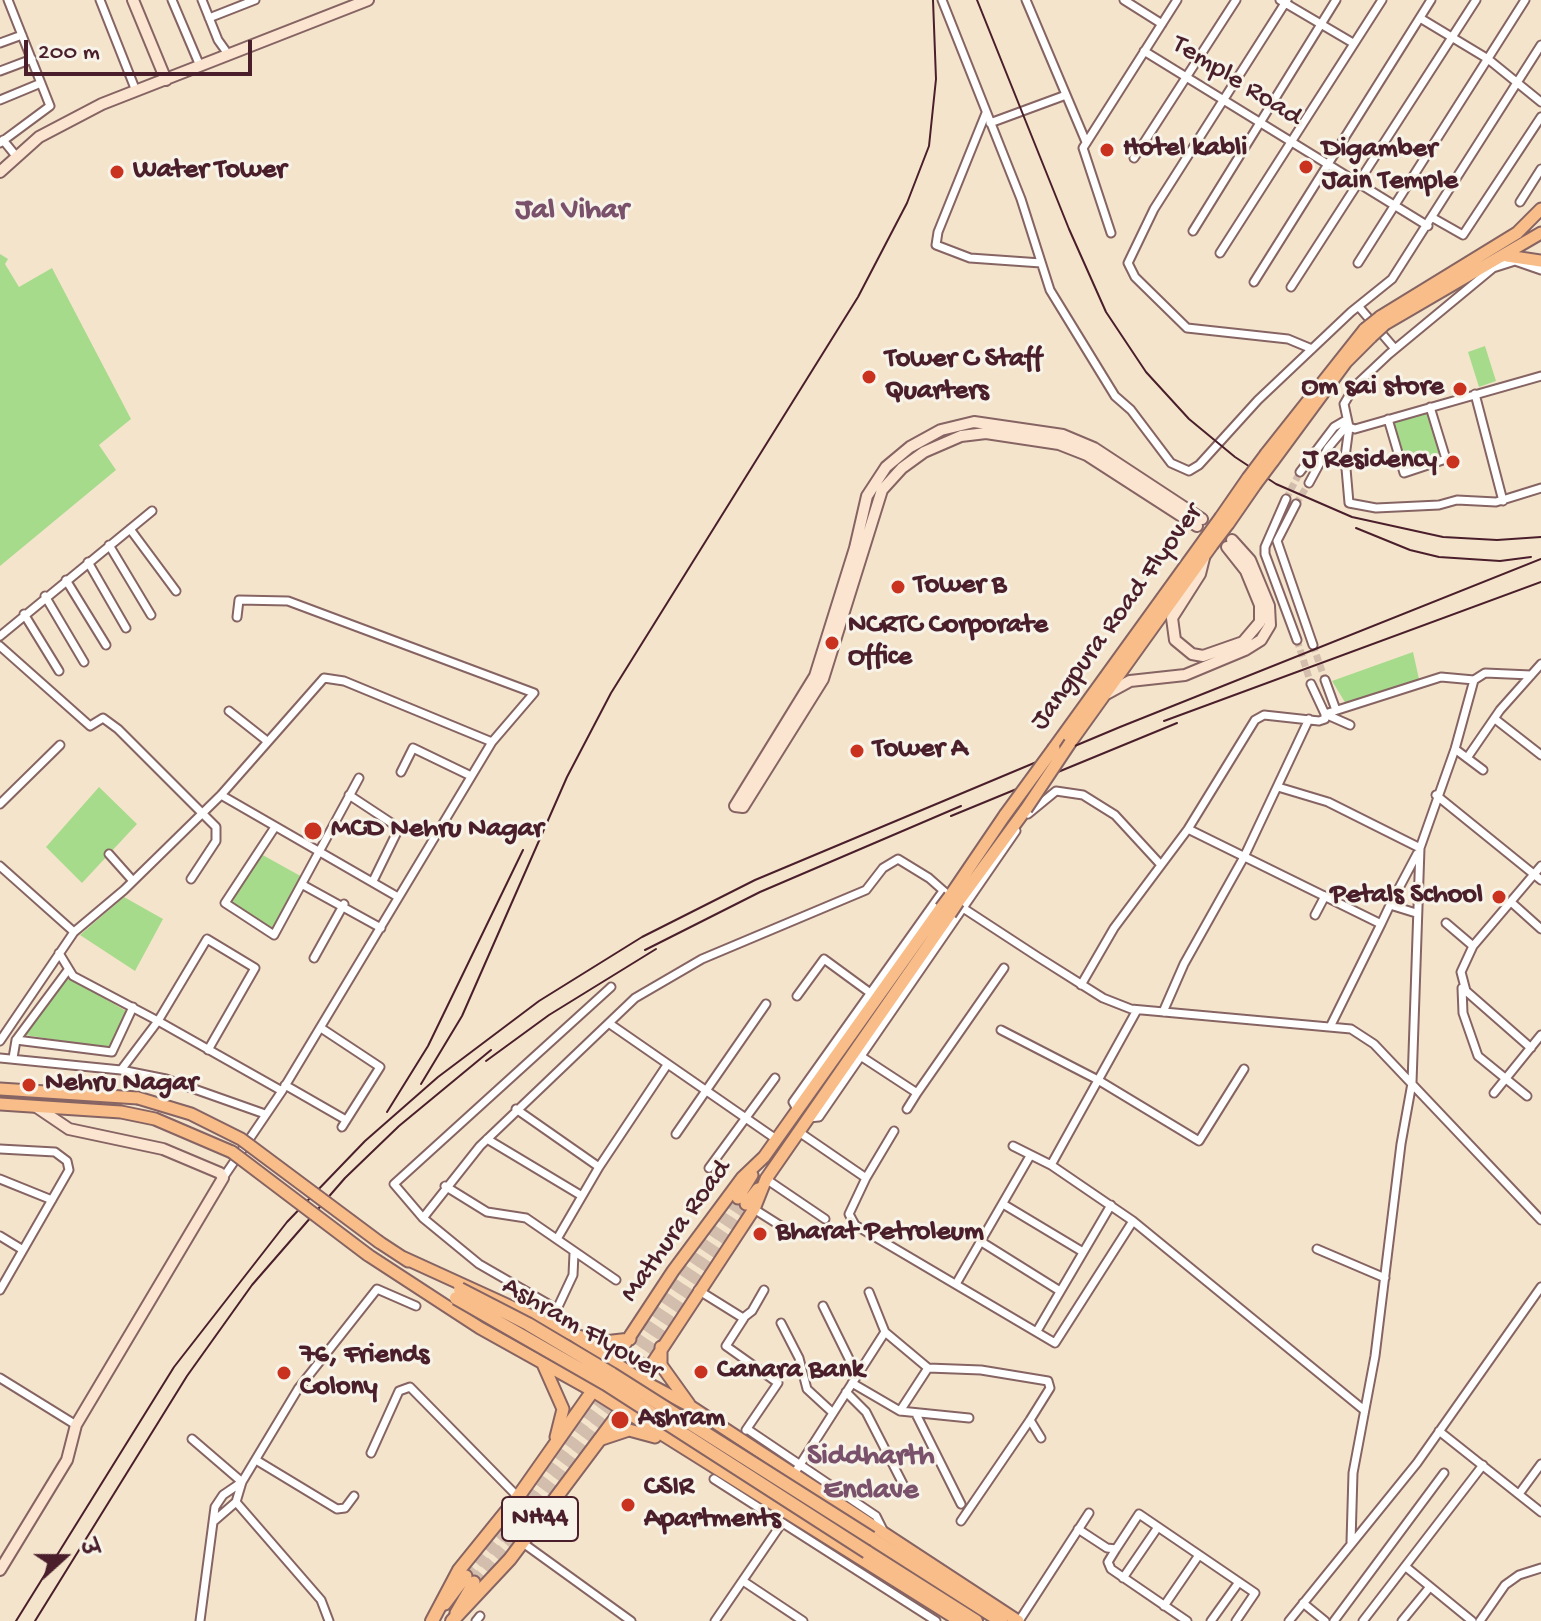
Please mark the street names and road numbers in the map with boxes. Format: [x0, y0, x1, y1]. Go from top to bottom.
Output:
street label: Temple Road [1165, 29, 1307, 135]
street label: Jangpura Road Flyover [1024, 498, 1212, 738]
street label: Mathura Road [614, 1154, 740, 1310]
street label: Ashram Flyover [495, 1271, 667, 1389]
road number: NH44 [502, 1497, 578, 1541]

